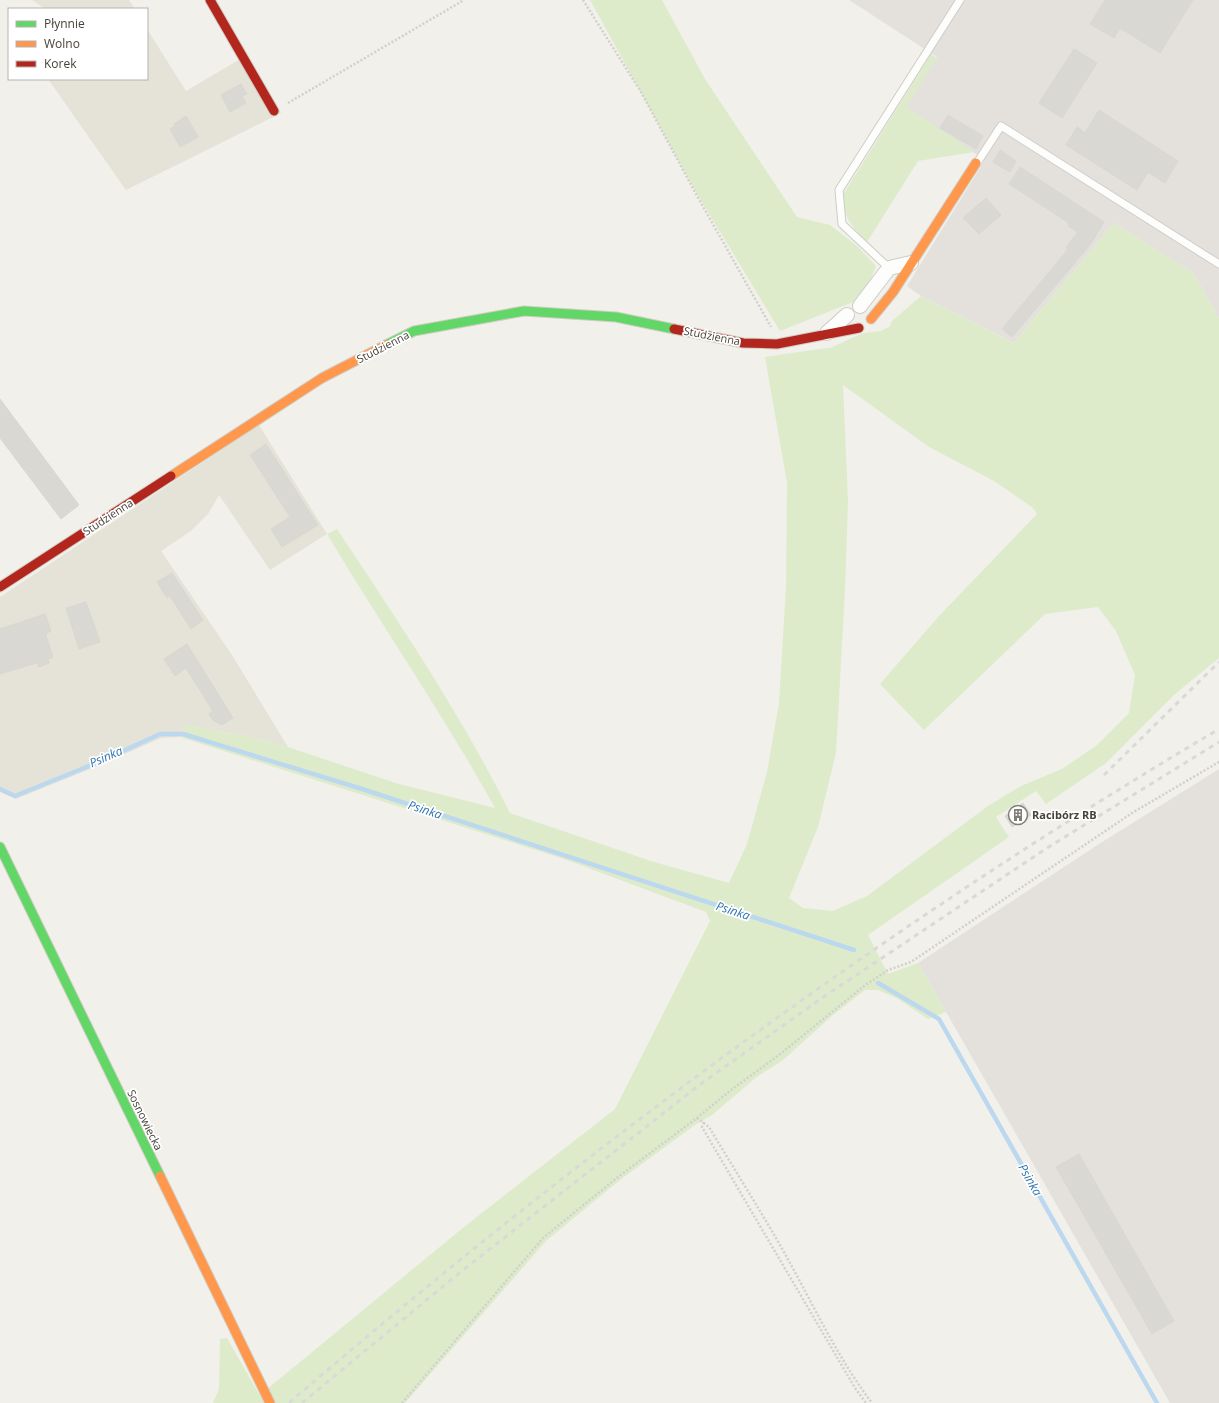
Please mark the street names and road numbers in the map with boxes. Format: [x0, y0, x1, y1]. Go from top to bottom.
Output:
street label: Studzienna [683, 323, 742, 348]
street label: Studzienna [354, 327, 412, 366]
street label: Studzienna [80, 495, 136, 538]
street label: Sosnowiecka [124, 1087, 167, 1153]

